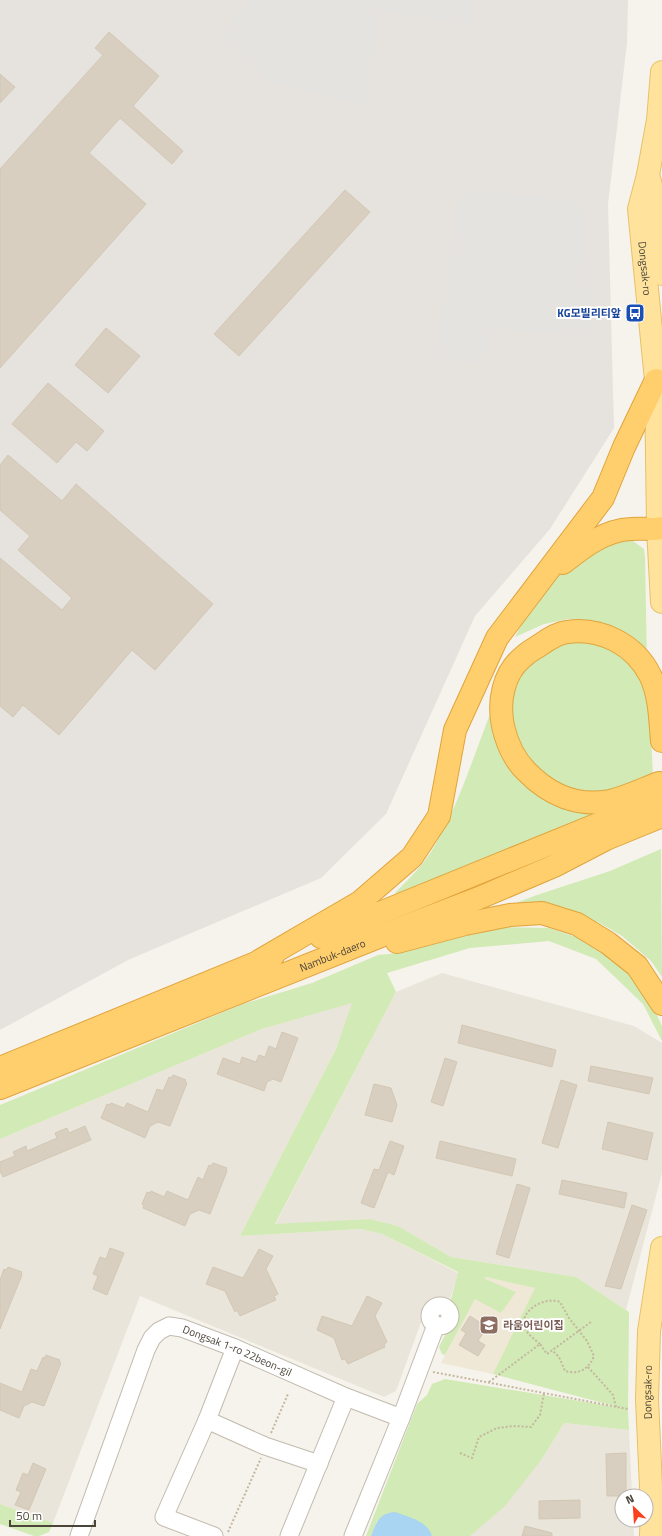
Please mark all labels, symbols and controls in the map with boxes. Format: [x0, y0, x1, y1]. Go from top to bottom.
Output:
street label: Dongsak-ro [634, 241, 656, 296]
bus stop icon: KG모빌리티앞 [624, 302, 646, 324]
place label: KG모빌리티앞 [557, 305, 621, 321]
street label: Nambuk-daero [297, 935, 368, 976]
school or university icon: 라움어린이집 [478, 1314, 500, 1336]
place label: 라움어린이집 [503, 1317, 564, 1333]
street label: Dongsak 1-ro 22beon-gil [180, 1321, 294, 1380]
street label: Dongsak-ro [639, 1365, 656, 1420]
north arrow [614, 1488, 654, 1528]
text: N [623, 1490, 637, 1508]
scale bar [10, 1502, 95, 1528]
text: 50 m [16, 1506, 42, 1525]

